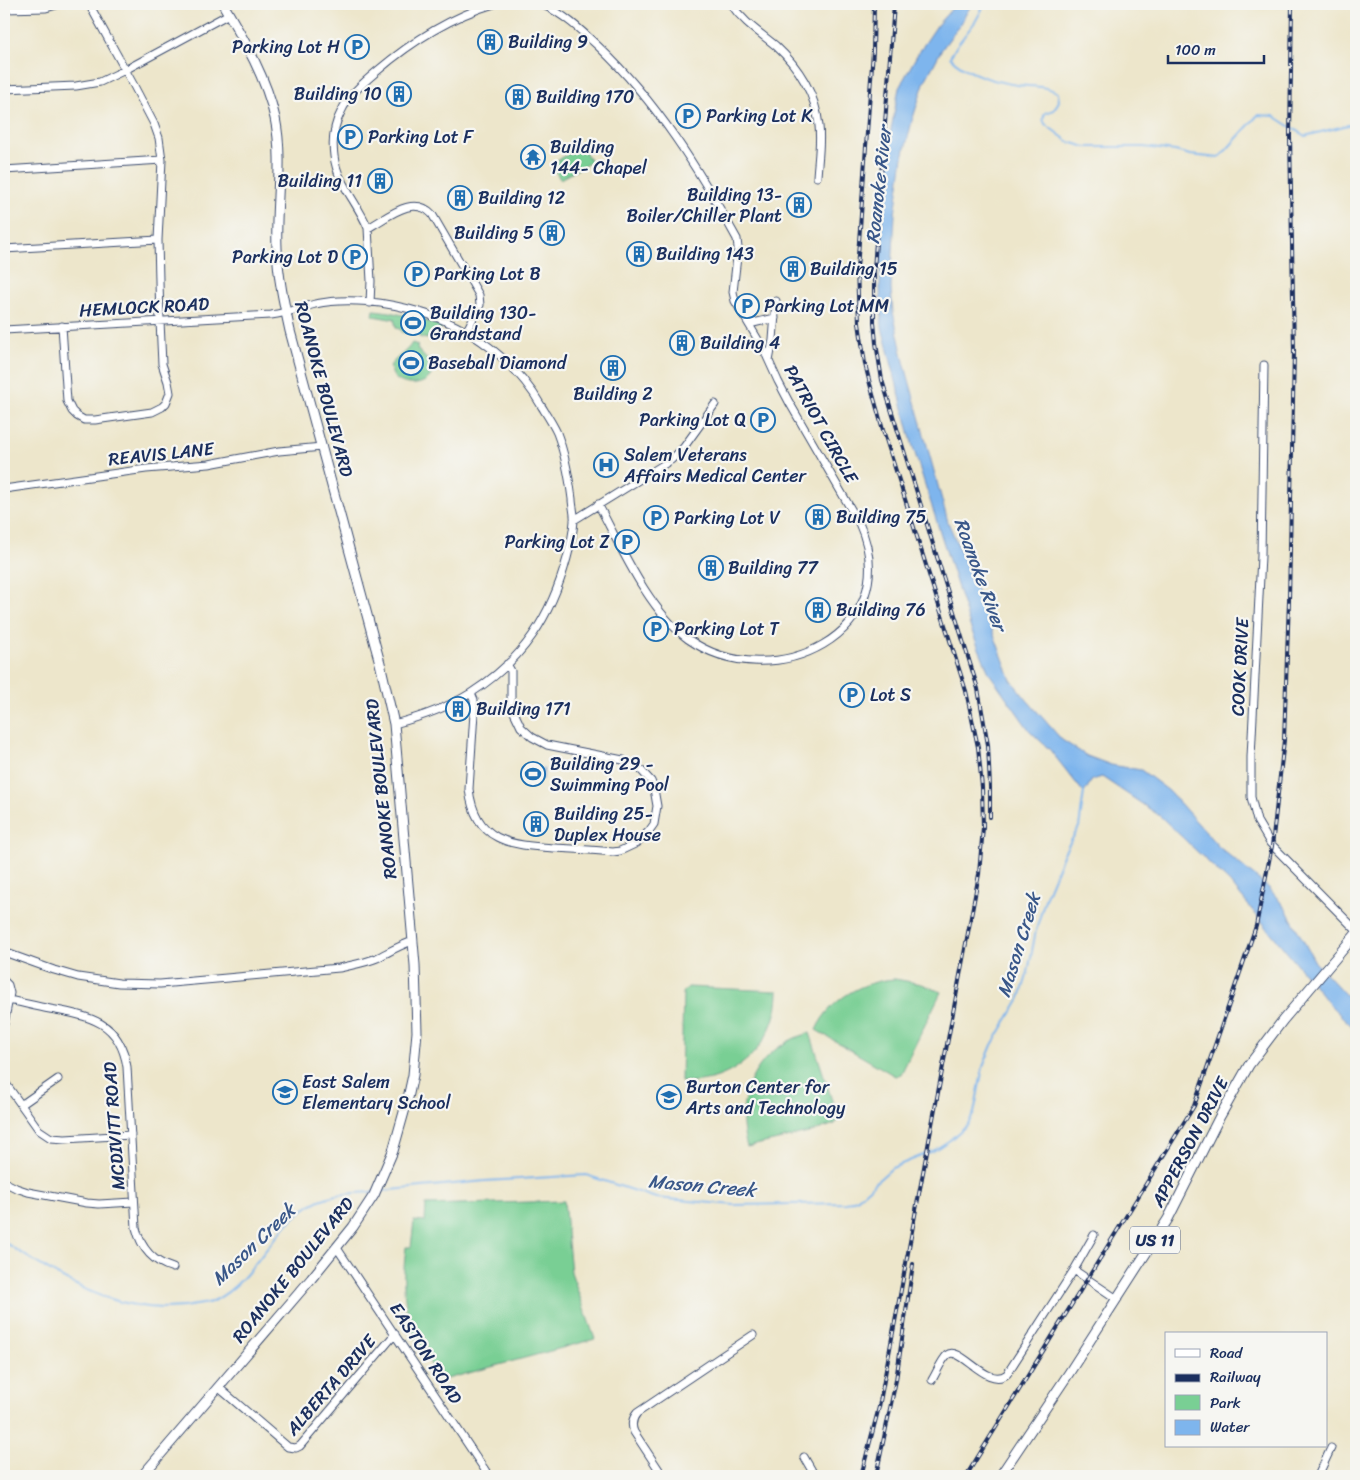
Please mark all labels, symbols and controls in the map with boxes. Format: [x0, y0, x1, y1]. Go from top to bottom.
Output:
place label: Building 9 [508, 26, 588, 58]
building icon: Building 9 [477, 29, 503, 55]
place label: Parking Lot H [232, 31, 340, 63]
scale bar [1168, 32, 1264, 64]
parking icon: Parking Lot H [344, 34, 370, 60]
text: 100 m [1175, 37, 1216, 63]
place label: Building 10 [294, 78, 382, 110]
building icon: Building 10 [386, 81, 412, 107]
place label: Building 170 [536, 81, 634, 113]
building icon: Building 170 [505, 84, 531, 110]
place label: Parking Lot K [706, 100, 813, 132]
parking icon: Parking Lot K [675, 103, 701, 129]
place label: Parking Lot F [368, 121, 474, 153]
water label: Roanoke River [856, 122, 901, 245]
parking icon: Parking Lot F [337, 124, 363, 150]
place label: Building 144- Chapel [550, 131, 648, 184]
temple icon: Building 144- Chapel [520, 144, 546, 170]
place label: Building 11 [277, 165, 362, 197]
building icon: Building 11 [367, 168, 393, 194]
place label: Building 13- Boiler/Chiller Plant [626, 179, 782, 232]
place label: Building 12 [478, 182, 565, 214]
building icon: Building 12 [447, 185, 473, 211]
building icon: Building 13- Boiler/Chiller Plant [786, 192, 812, 218]
place label: Building 5 [454, 217, 534, 249]
building icon: Building 5 [539, 220, 565, 246]
place label: Building 143 [656, 238, 754, 270]
place label: Parking Lot D [232, 241, 338, 273]
building icon: Building 143 [626, 241, 652, 267]
parking icon: Parking Lot D [342, 244, 368, 270]
place label: Building 15 [810, 253, 898, 285]
building icon: Building 15 [780, 256, 806, 282]
place label: Parking Lot B [434, 258, 541, 290]
parking icon: Parking Lot B [404, 261, 430, 287]
street label: HEMLOCK ROAD [78, 288, 210, 326]
place label: Parking Lot MM [764, 290, 890, 322]
parking icon: Parking Lot MM [734, 293, 760, 319]
street label: ROANOKE BOULEVARD [285, 297, 363, 481]
place label: Building 130- Grandstand [430, 297, 536, 350]
sports icon: Building 130- Grandstand [400, 310, 426, 336]
place label: Building 4 [700, 327, 780, 359]
building icon: Building 4 [669, 330, 695, 356]
place label: Baseball Diamond [428, 347, 568, 379]
sports icon: Baseball Diamond [398, 350, 424, 376]
building icon: Building 2 [600, 355, 626, 381]
street label: PATRIOT CIRCLE [775, 359, 867, 490]
place label: Building 2 [573, 378, 653, 410]
place label: Parking Lot Q [639, 404, 746, 436]
parking icon: Parking Lot Q [750, 407, 776, 433]
street label: REAVIS LANE [107, 432, 216, 475]
place label: Salem Veterans Affairs Medical Center [623, 439, 808, 492]
hospital icon: Salem Veterans Affairs Medical Center [593, 452, 619, 478]
place label: Building 75 [836, 501, 926, 533]
place label: Parking Lot V [674, 502, 781, 534]
building icon: Building 75 [805, 504, 831, 530]
parking icon: Parking Lot V [643, 505, 669, 531]
water label: Roanoke River [945, 513, 1017, 638]
place label: Parking Lot Z [504, 526, 611, 558]
parking icon: Parking Lot Z [614, 529, 640, 555]
place label: Building 77 [728, 552, 819, 584]
building icon: Building 77 [698, 555, 724, 581]
place label: Building 76 [836, 594, 926, 626]
building icon: Building 76 [805, 597, 831, 623]
place label: Parking Lot T [674, 613, 780, 645]
parking icon: Parking Lot T [643, 616, 669, 642]
street label: COOK DRIVE [1221, 616, 1259, 717]
place label: Lot S [870, 679, 911, 711]
parking icon: Lot S [839, 682, 865, 708]
place label: Building 171 [476, 693, 571, 725]
building icon: Building 171 [445, 696, 471, 722]
street label: ROANOKE BOULEVARD [356, 697, 406, 881]
place label: Building 29 - Swimming Pool [550, 748, 670, 801]
sports icon: Building 29 - Swimming Pool [520, 761, 546, 787]
place label: Building 25- Duplex House [554, 798, 661, 851]
building icon: Building 25- Duplex House [523, 811, 549, 837]
water label: Mason Creek [987, 886, 1051, 1001]
street label: MCDIVITT ROAD [94, 1061, 134, 1191]
place label: East Salem Elementary School [302, 1066, 451, 1119]
street label: APPERSON DRIVE [1142, 1070, 1238, 1214]
place label: Burton Center for Arts and Technology [685, 1071, 846, 1124]
school or university icon: East Salem Elementary School [272, 1079, 298, 1105]
school or university icon: Burton Center for Arts and Technology [656, 1084, 682, 1110]
water label: Mason Creek [647, 1164, 760, 1207]
street label: ROANOKE BOULEVARD [224, 1189, 363, 1350]
water label: Mason Creek [203, 1193, 305, 1293]
road number: US 11 [1130, 1226, 1180, 1254]
street label: EASTON ROAD [381, 1295, 471, 1411]
street label: ALBERTA DRIVE [277, 1326, 385, 1444]
legend [1165, 1332, 1328, 1448]
text: Road [1210, 1340, 1243, 1366]
text: Railway [1210, 1364, 1261, 1390]
text: Park [1210, 1390, 1241, 1416]
text: Water [1210, 1414, 1250, 1440]

